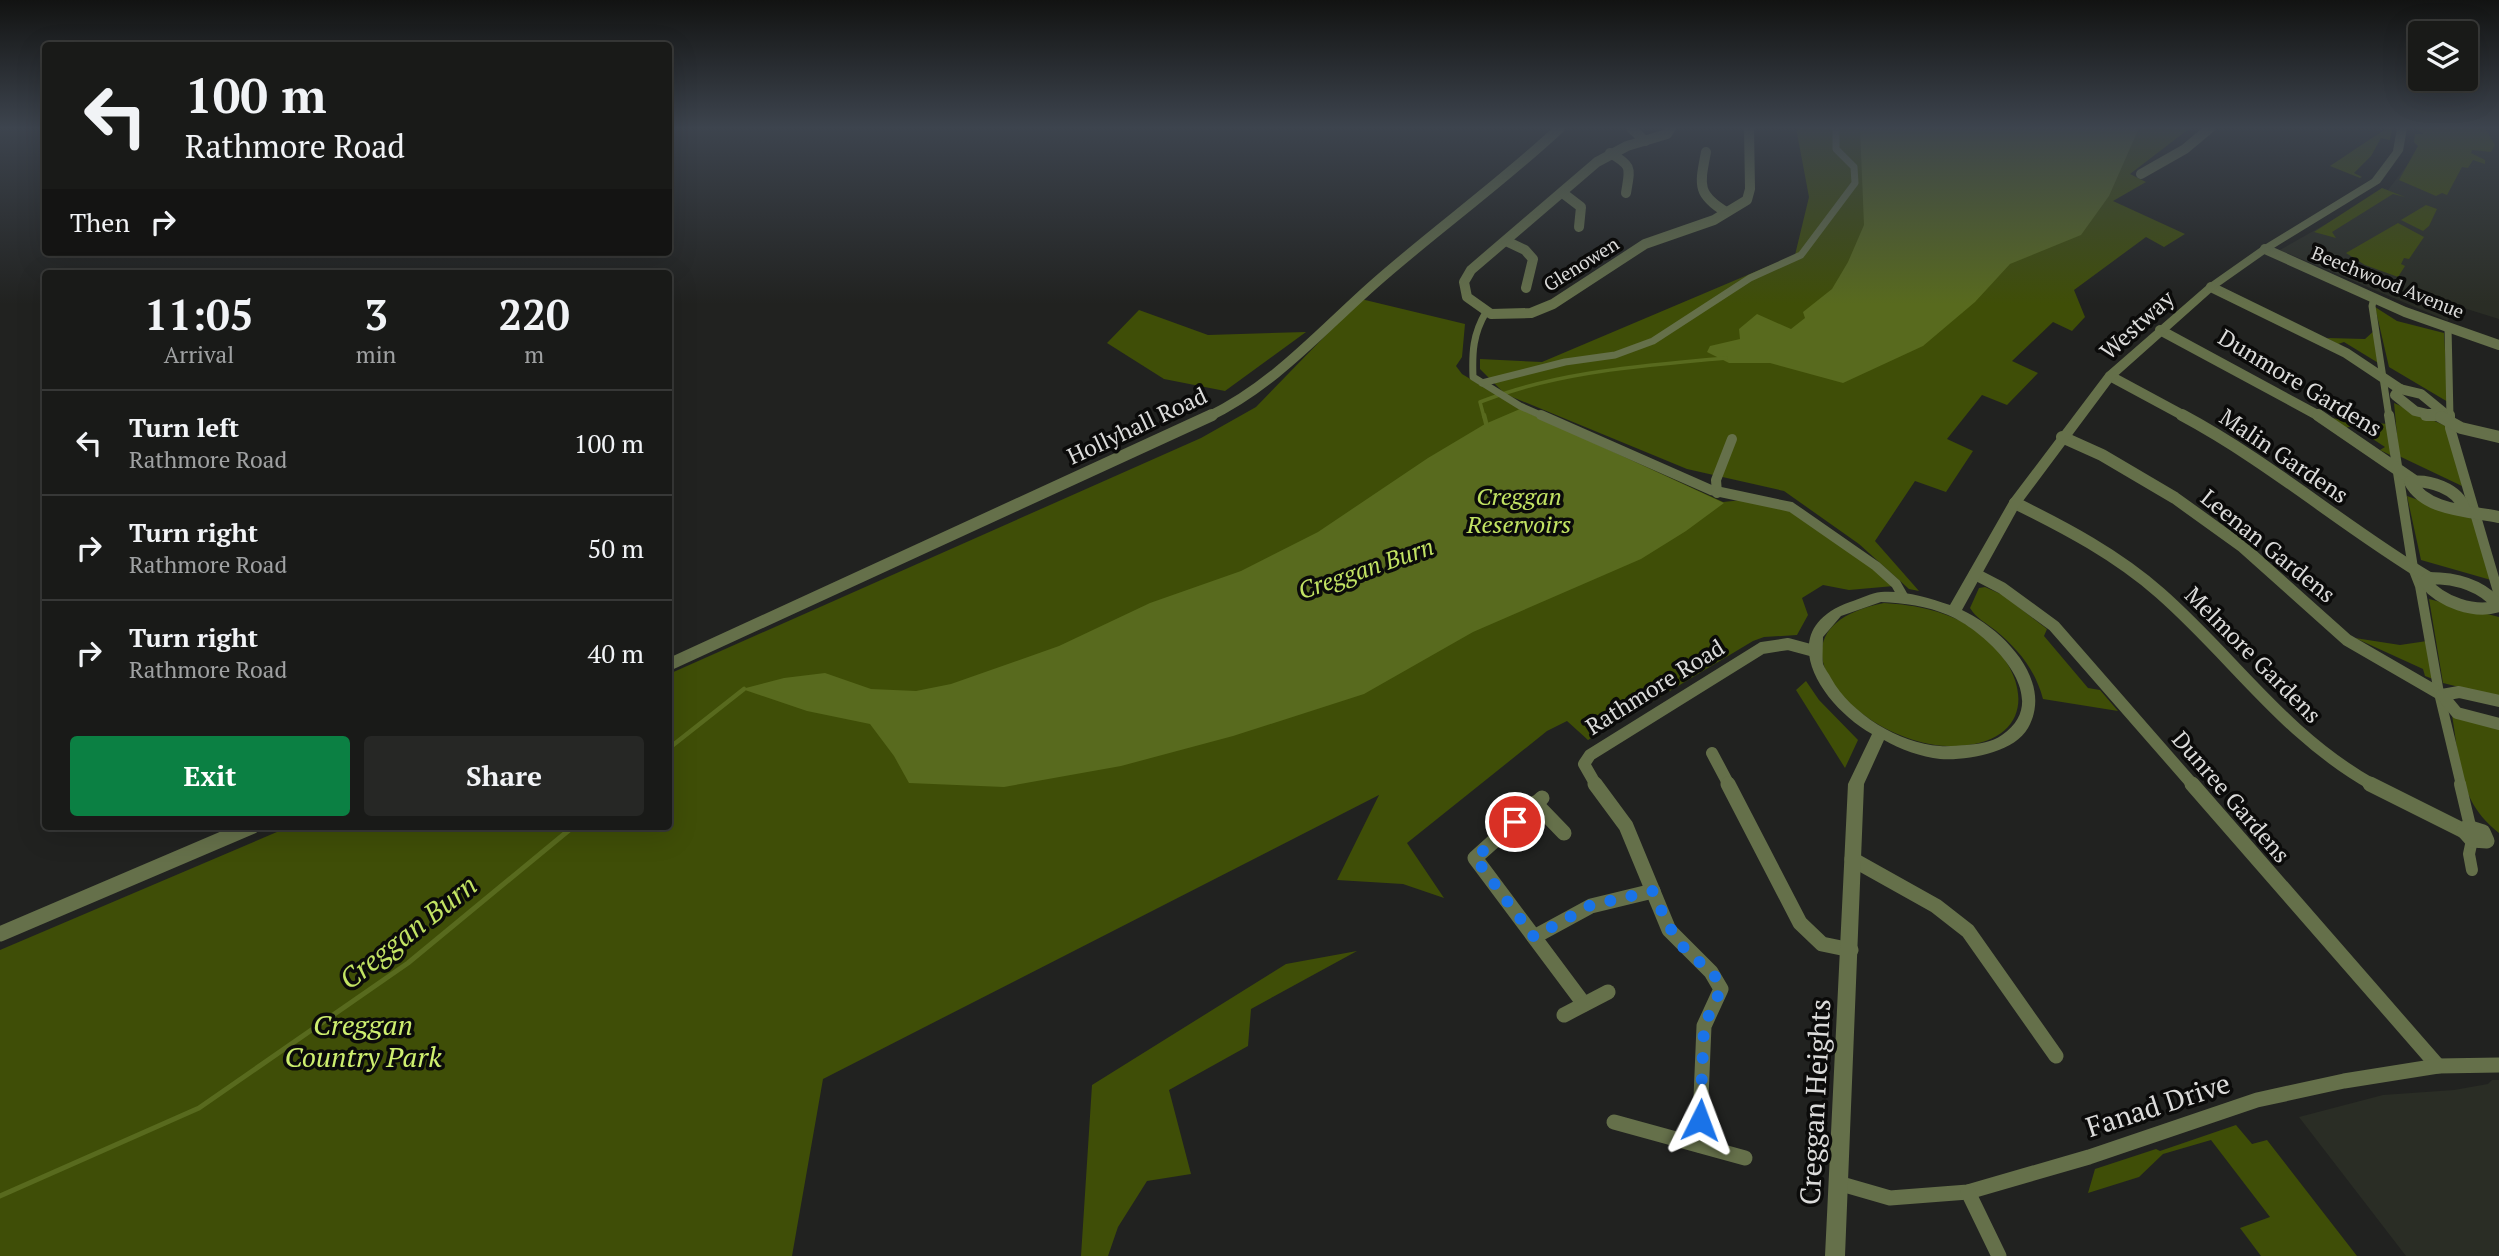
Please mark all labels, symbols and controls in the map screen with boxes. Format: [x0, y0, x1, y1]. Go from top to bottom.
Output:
map controls [2408, 21, 2478, 91]
button: layers [2408, 21, 2478, 91]
text: 100 m [185, 62, 327, 127]
icon: left [70, 70, 161, 161]
text: Rathmore Road [185, 125, 405, 167]
icon: right [144, 203, 182, 241]
text: Then [70, 205, 130, 239]
street label: Glenowen [1538, 231, 1623, 297]
street label: Beechwood Avenue [2308, 240, 2468, 324]
street label: Westway [2093, 283, 2181, 366]
text: 11:05 [144, 286, 254, 342]
text: 3 [364, 286, 388, 342]
text: 220 [499, 286, 570, 342]
street label: Dunmore Gardens [2213, 321, 2388, 444]
text: Arrival [164, 339, 234, 370]
text: min [356, 339, 396, 370]
text: m [524, 339, 544, 370]
street label: Hollyhall Road [1062, 380, 1212, 471]
street label: Malin Gardens [2214, 401, 2355, 510]
text: Turn left [129, 410, 239, 444]
icon: left [70, 424, 108, 462]
text: 100 m [574, 426, 644, 460]
text: Rathmore Road [129, 444, 287, 475]
water label: Creggan Reservoirs [1466, 480, 1571, 540]
street label: Leenan Gardens [2195, 482, 2342, 609]
text: Turn right [129, 515, 258, 549]
icon: right [70, 529, 108, 567]
water label: Creggan Burn [1294, 530, 1438, 606]
text: 50 m [588, 531, 644, 565]
text: Rathmore Road [129, 549, 287, 580]
street label: Melmore Gardens [2178, 580, 2328, 730]
text: Turn right [129, 620, 258, 654]
street label: Rathmore Road [1579, 631, 1730, 742]
icon: right [70, 634, 108, 672]
text: 40 m [588, 636, 644, 670]
text: Rathmore Road [129, 654, 287, 685]
street label: Dunree Gardens [2166, 724, 2297, 869]
button: Exit [70, 736, 350, 816]
button: Share [364, 736, 644, 816]
pin [1485, 792, 1545, 852]
icon: arrive [1496, 803, 1534, 841]
water label: Creggan Burn [331, 866, 484, 997]
street label: Creggan Heights [1791, 998, 1838, 1206]
park label: Creggan Country Park [284, 1006, 442, 1075]
street label: Fanad Drive [2081, 1064, 2235, 1145]
position arrow [1663, 1083, 1737, 1157]

